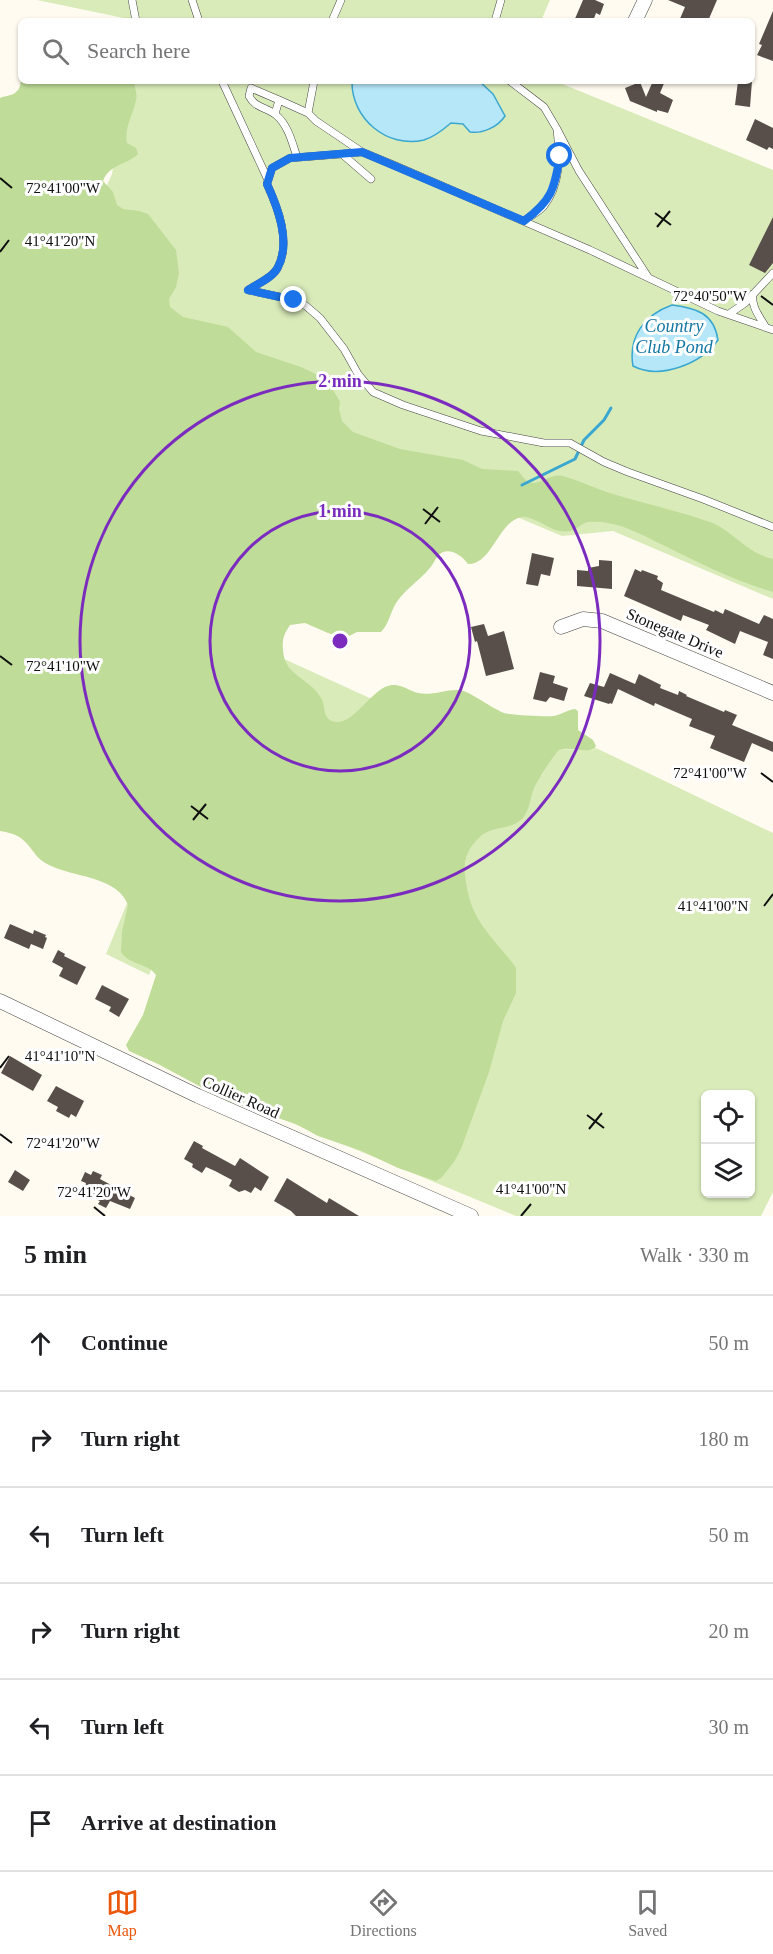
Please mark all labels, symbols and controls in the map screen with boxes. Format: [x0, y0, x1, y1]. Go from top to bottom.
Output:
search box [18, 18, 755, 84]
icon: search [39, 35, 72, 68]
text: Search here [87, 38, 190, 63]
route start [546, 142, 572, 168]
text: 72°41'00"W [26, 180, 101, 196]
text: 41°41'20"N [25, 233, 95, 249]
route end [280, 286, 306, 312]
text: 72°40'50"W [673, 288, 748, 304]
water label: Country Club Pond [635, 316, 714, 357]
text: 2 min [318, 371, 362, 391]
text: 1 min [318, 501, 362, 521]
street label: Stonegate Drive [624, 605, 726, 662]
centre of rings [330, 631, 350, 651]
text: 72°41'10"W [26, 658, 101, 674]
text: 72°41'00"W [673, 765, 748, 781]
text: 41°41'00"N [678, 898, 748, 914]
text: 41°41'10"N [25, 1048, 95, 1064]
street label: Collier Road [200, 1073, 282, 1121]
map controls [701, 1090, 755, 1198]
button: locate [701, 1090, 755, 1144]
text: 72°41'20"W [26, 1135, 101, 1151]
button: layers [701, 1144, 755, 1198]
text: 41°41'00"N [496, 1181, 566, 1197]
text: 72°41'20"W [57, 1184, 132, 1200]
text: 5 min [24, 1240, 87, 1269]
text: Walk · 330 m [640, 1244, 749, 1266]
icon: ahead [24, 1327, 57, 1360]
text: Continue [81, 1330, 168, 1355]
text: 50 m [708, 1332, 749, 1354]
icon: right [24, 1423, 57, 1456]
text: Turn right [81, 1426, 180, 1451]
text: 180 m [698, 1428, 749, 1450]
icon: left [24, 1519, 57, 1552]
text: Turn left [81, 1522, 164, 1547]
text: 50 m [708, 1524, 749, 1546]
icon: right [24, 1615, 57, 1648]
text: Turn right [81, 1618, 180, 1643]
text: 20 m [708, 1620, 749, 1642]
icon: left [24, 1711, 57, 1744]
text: Turn left [81, 1714, 164, 1739]
text: 30 m [708, 1716, 749, 1738]
icon: arrive [24, 1807, 57, 1840]
text: Arrive at destination [81, 1810, 277, 1835]
tab: Map [106, 1886, 139, 1940]
tab: Directions [350, 1886, 417, 1940]
tab: Saved [628, 1886, 667, 1940]

